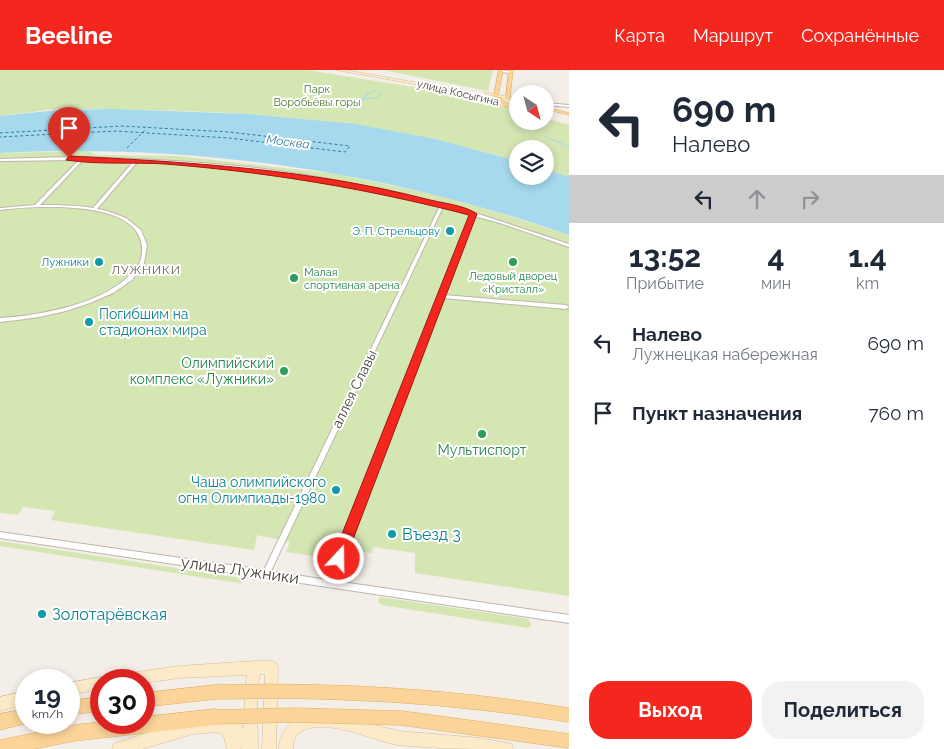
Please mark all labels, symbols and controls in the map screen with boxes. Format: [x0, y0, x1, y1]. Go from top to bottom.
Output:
text: Beeline [25, 21, 113, 50]
text: Карта [614, 25, 665, 46]
text: Маршрут [693, 25, 773, 46]
text: Сохранённые [801, 25, 919, 46]
street label: улица Косыгина [416, 77, 500, 109]
park label: Парк Воробьёвы горы [273, 83, 361, 109]
north arrow [509, 85, 554, 130]
map controls [509, 85, 554, 185]
text: 690 m [672, 89, 776, 130]
icon: left [589, 90, 654, 155]
pin [48, 107, 90, 158]
icon: arrive [55, 114, 83, 142]
text: Налево [672, 131, 750, 157]
water label: Москва [266, 132, 310, 152]
button: layers [509, 140, 554, 185]
icon: left [690, 185, 718, 213]
icon: ahead [743, 185, 771, 213]
icon: right [796, 185, 824, 213]
place label: Э. П. Стрельцову [352, 225, 440, 238]
marker: Э. П. Стрельцову [444, 225, 456, 237]
text: 13:52 [629, 239, 701, 274]
text: 4 [768, 239, 785, 274]
text: 1.4 [848, 239, 887, 274]
place label: Лужники [41, 256, 89, 269]
marker: Лужники [93, 256, 105, 268]
marker: Ледовый дворец «Кристалл» [507, 256, 519, 268]
district label: ЛУЖНИКИ [111, 263, 181, 277]
place label: Малая спортивная арена [304, 266, 400, 292]
place label: Ледовый дворец «Кристалл» [469, 270, 558, 296]
marker: Малая спортивная арена [288, 272, 300, 284]
text: Прибытие [626, 274, 704, 293]
text: мин [761, 274, 791, 293]
text: km [856, 274, 879, 293]
place label: Погибшим на стадионах мира [99, 306, 207, 338]
marker: Погибшим на стадионах мира [83, 316, 95, 328]
text: Налево [632, 323, 702, 345]
icon: left [589, 329, 617, 357]
text: 690 m [867, 332, 924, 354]
text: Лужнецкая набережная [632, 345, 818, 364]
street label: аллея Славы [328, 347, 380, 431]
place label: Олимпийский комплекс «Лужники» [130, 355, 274, 387]
marker: Олимпийский комплекс «Лужники» [278, 365, 290, 377]
icon: arrive [589, 399, 617, 427]
text: Пункт назначения [632, 402, 802, 424]
text: 760 m [868, 402, 924, 424]
marker: Мультиспорт [476, 428, 488, 440]
place label: Мультиспорт [438, 442, 527, 458]
place label: Чаша олимпийского огня Олимпиады-1980 [178, 474, 326, 506]
marker: Чаша олимпийского огня Олимпиады-1980 [330, 484, 342, 496]
place label: Въезд 3 [402, 525, 461, 544]
marker: Въезд 3 [386, 528, 398, 540]
position arrow [312, 532, 364, 584]
street label: улица Лужники [180, 552, 300, 588]
place label: Золотарёвская [52, 605, 167, 624]
marker: Золотарёвская [36, 608, 48, 620]
speed limit sign: 30 [90, 669, 155, 734]
text: 19 [34, 680, 61, 710]
button: Выход [589, 681, 752, 739]
button: Поделиться [762, 681, 924, 739]
text: km/h [32, 707, 63, 721]

